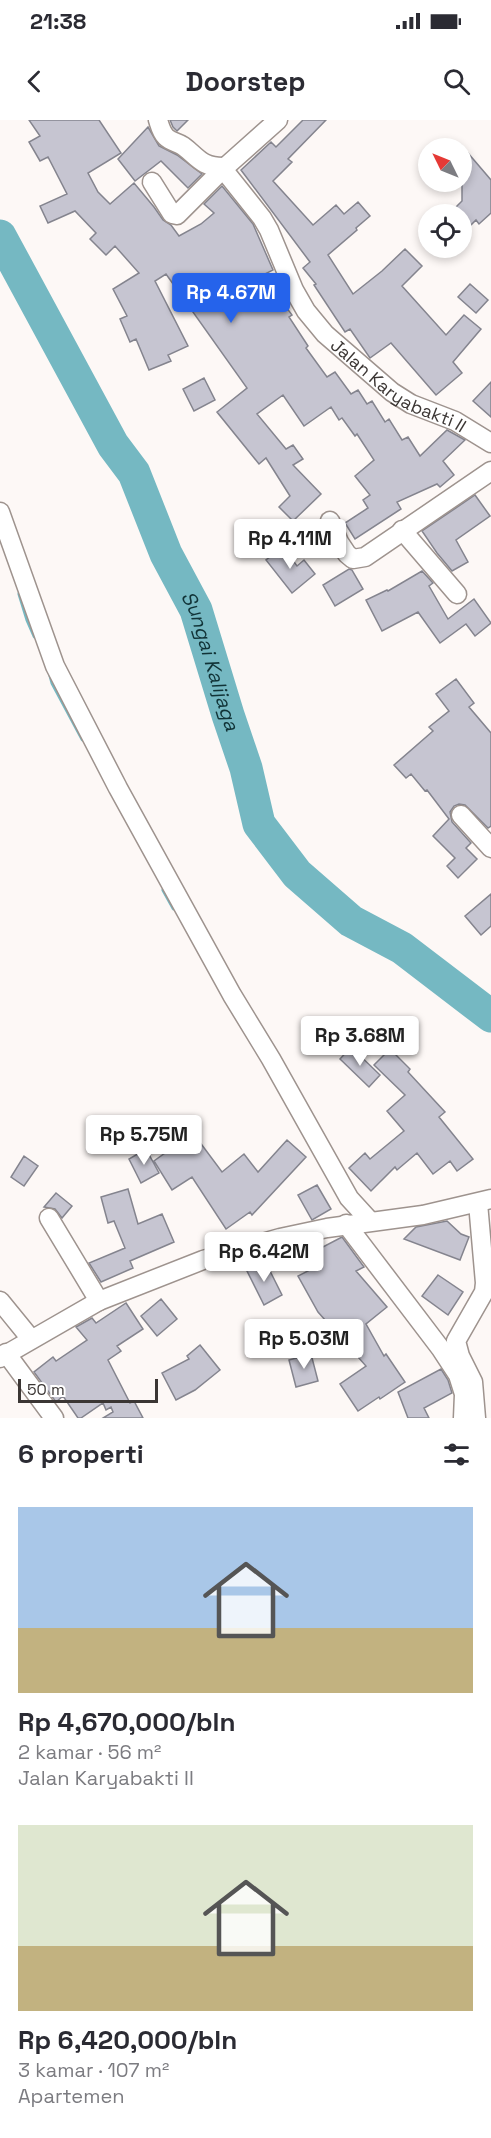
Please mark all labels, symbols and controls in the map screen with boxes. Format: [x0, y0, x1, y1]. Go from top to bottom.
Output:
text: 21:38 [30, 7, 86, 35]
text: Doorstep [186, 64, 305, 99]
icon: back [18, 65, 51, 98]
icon: search [440, 65, 473, 98]
north arrow [418, 138, 472, 192]
map controls [418, 138, 472, 258]
button: locate [418, 204, 472, 258]
pin: Rp 4.67M [169, 273, 293, 324]
text: Rp 4.67M [186, 279, 276, 305]
street label: Jalan Karyabakti II [326, 333, 471, 437]
pin: Rp 4.11M [228, 519, 352, 570]
text: Rp 4.11M [248, 525, 332, 551]
water label: Sungai Kalijaga [175, 586, 245, 734]
pin: Rp 3.68M [298, 1016, 422, 1067]
text: Rp 3.68M [315, 1022, 405, 1048]
pin: Rp 5.75M [82, 1115, 206, 1166]
text: Rp 5.75M [100, 1121, 188, 1147]
pin: Rp 6.42M [202, 1232, 326, 1283]
text: Rp 6.42M [219, 1238, 310, 1264]
pin: Rp 5.03M [242, 1319, 366, 1370]
text: Rp 5.03M [259, 1325, 349, 1351]
scale bar [18, 1376, 158, 1404]
text: 50 m [27, 1379, 65, 1400]
text: 6 properti [18, 1437, 144, 1471]
icon: filters [440, 1438, 473, 1471]
icon: home [192, 1546, 300, 1654]
text: Rp 4,670,000/bln [18, 1705, 236, 1739]
text: 2 kamar · 56 m² [18, 1739, 161, 1765]
text: Jalan Karyabakti II [18, 1765, 194, 1791]
icon: home [192, 1864, 300, 1972]
text: Rp 6,420,000/bln [18, 2023, 237, 2057]
text: 3 kamar · 107 m² [18, 2057, 169, 2083]
text: Apartemen [18, 2083, 125, 2109]

